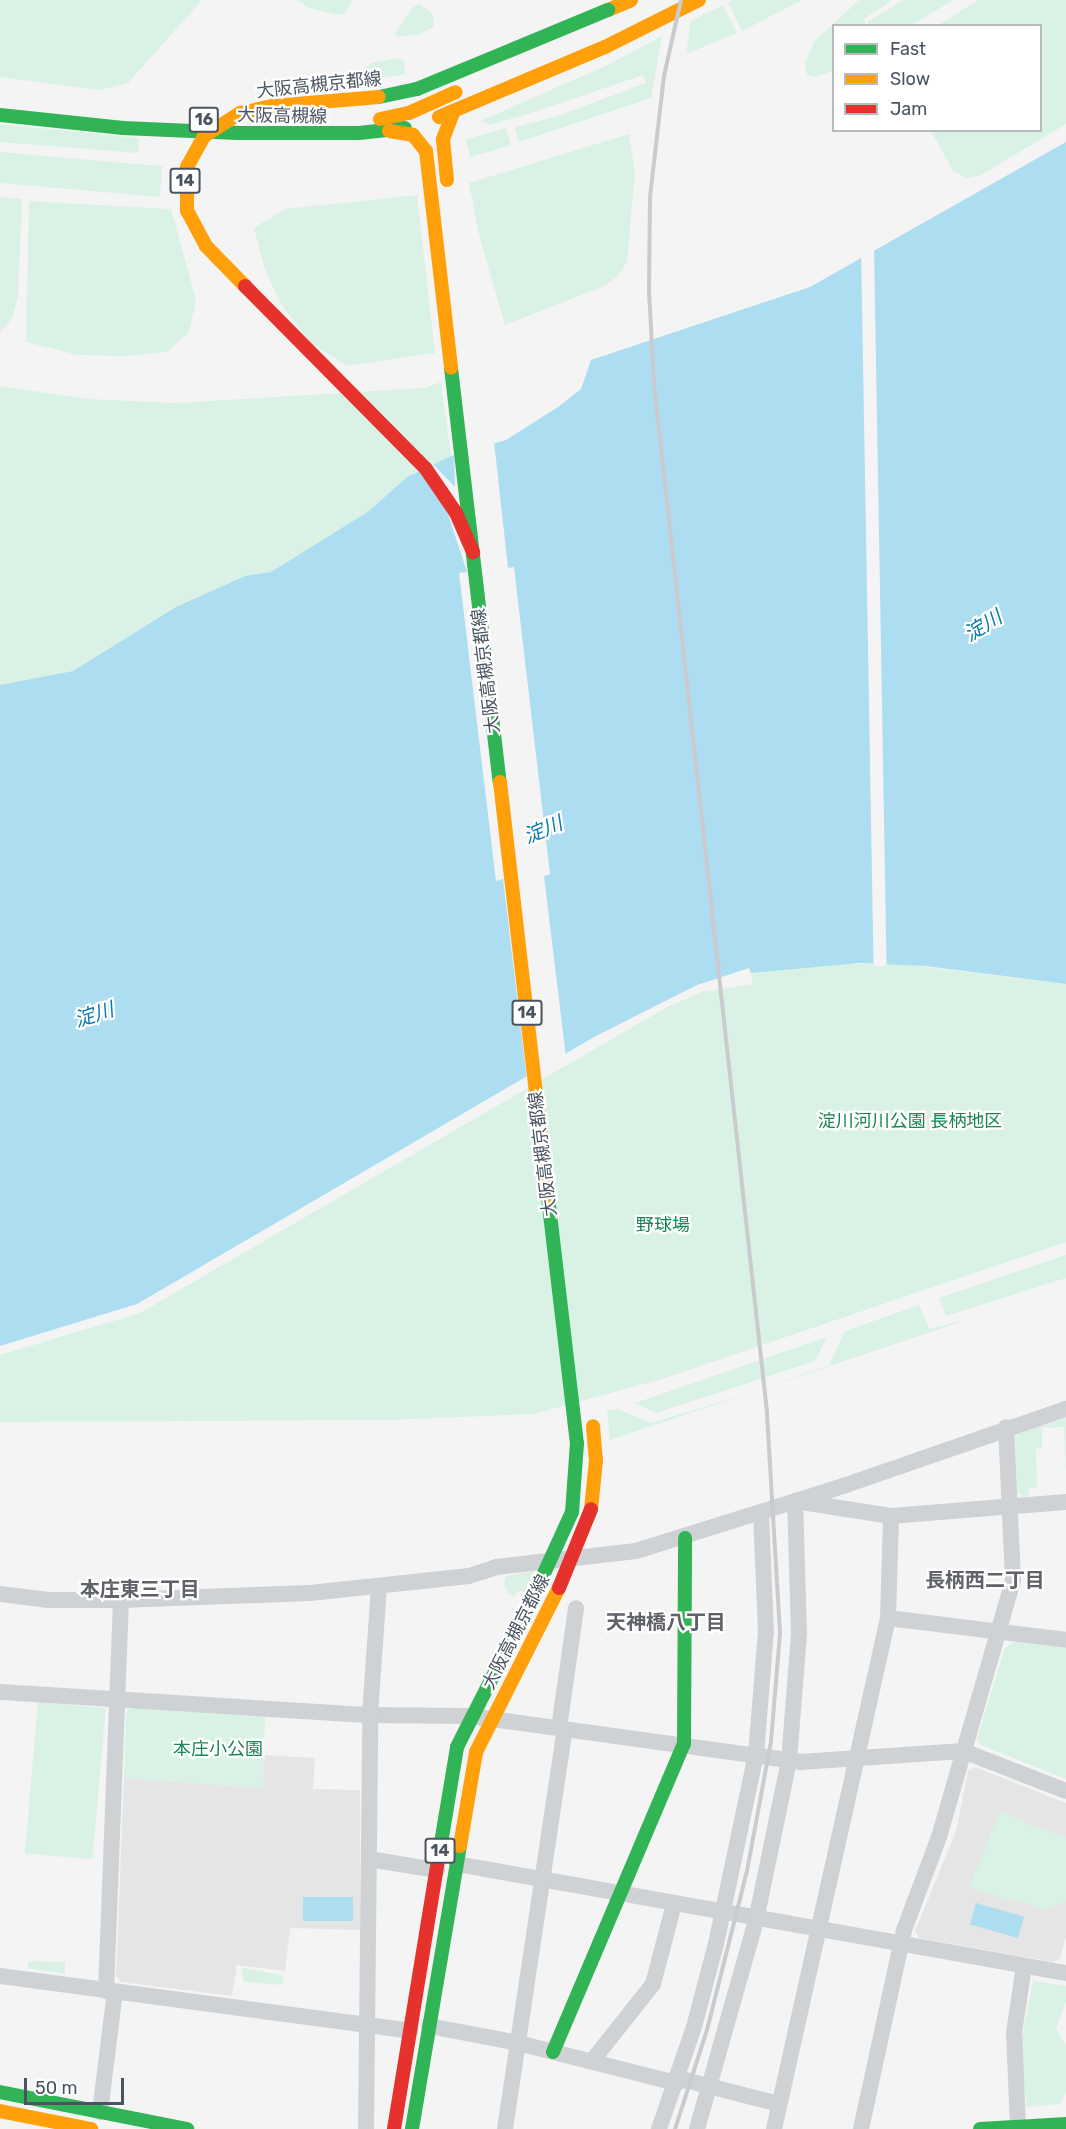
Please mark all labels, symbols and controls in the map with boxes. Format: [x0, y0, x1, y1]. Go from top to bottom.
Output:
legend [832, 24, 1042, 132]
text: Fast [890, 38, 926, 60]
street label: 大阪高槻京都線 [255, 68, 383, 102]
text: Slow [890, 68, 930, 90]
text: Jam [890, 98, 927, 120]
street label: 大阪高槻線 [237, 104, 327, 128]
road number: 16 [188, 107, 220, 133]
road number: 14 [168, 168, 201, 194]
water label: 淀川 [960, 605, 1006, 647]
street label: 大阪高槻京都線 [468, 607, 504, 735]
water label: 淀川 [520, 811, 566, 849]
water label: 淀川 [71, 997, 117, 1033]
road number: 14 [510, 1000, 544, 1026]
street label: 大阪高槻京都線 [525, 1090, 561, 1218]
park label: 淀川河川公園 長柄地区 [818, 1110, 1002, 1132]
park label: 野球場 [636, 1214, 690, 1236]
district label: 長柄西二丁目 [925, 1568, 1045, 1592]
street label: 大阪高槻京都線 [478, 1571, 554, 1693]
district label: 本庄東三丁目 [80, 1577, 200, 1601]
district label: 天神橋八丁目 [606, 1610, 726, 1634]
park label: 本庄小公園 [173, 1738, 263, 1760]
road number: 14 [424, 1838, 456, 1864]
scale bar [27, 2066, 128, 2104]
text: 50 m [35, 2077, 78, 2099]

